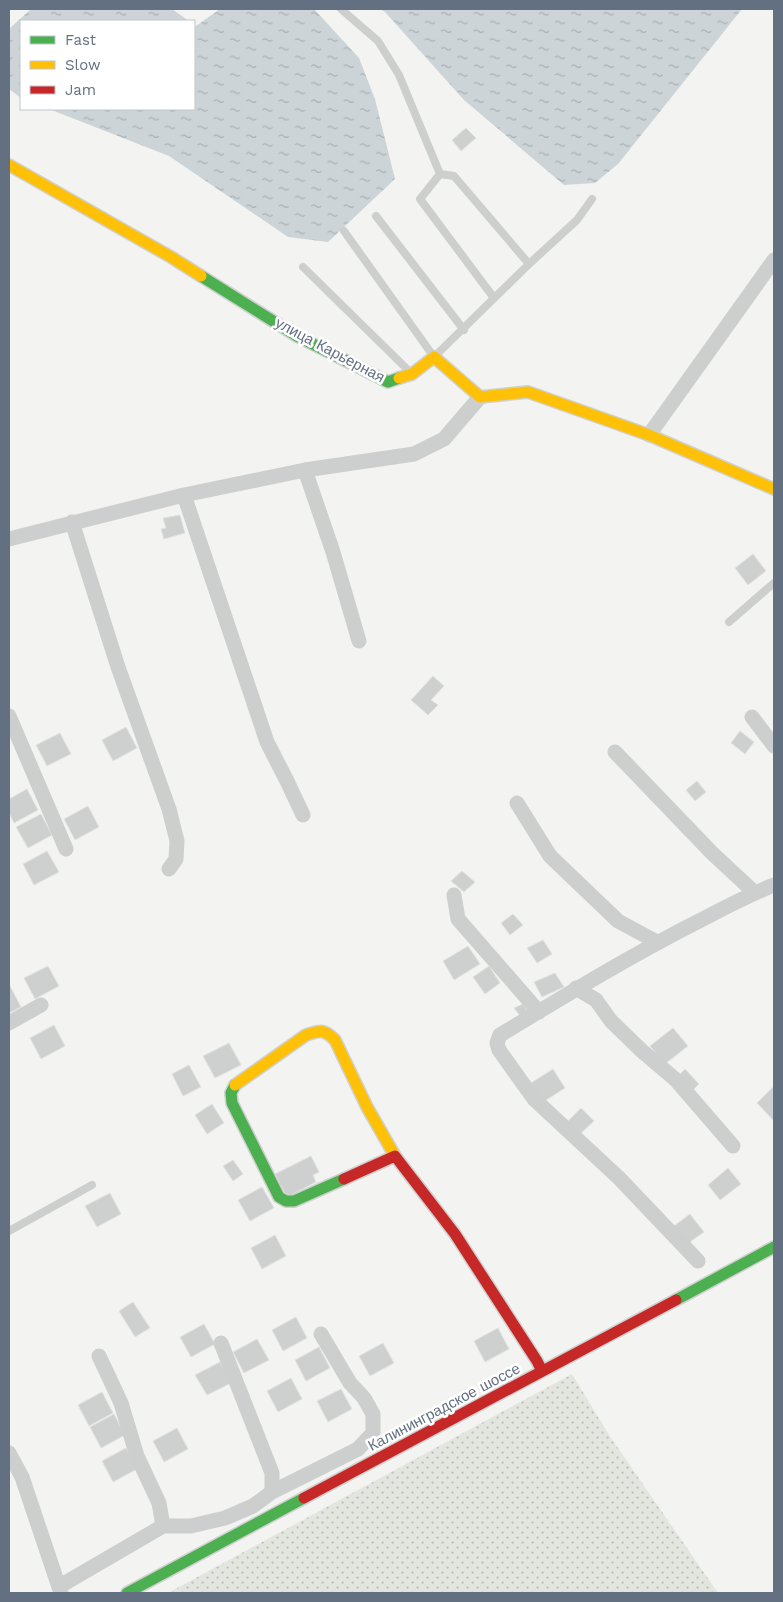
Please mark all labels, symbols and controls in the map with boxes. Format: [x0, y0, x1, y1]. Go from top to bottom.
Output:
legend [20, 20, 195, 110]
text: Fast [65, 31, 97, 49]
text: Slow [65, 56, 101, 74]
text: Jam [65, 81, 96, 99]
street label: улица Карьерная [272, 314, 388, 386]
street label: Калининградское шоссе [365, 1359, 523, 1455]

